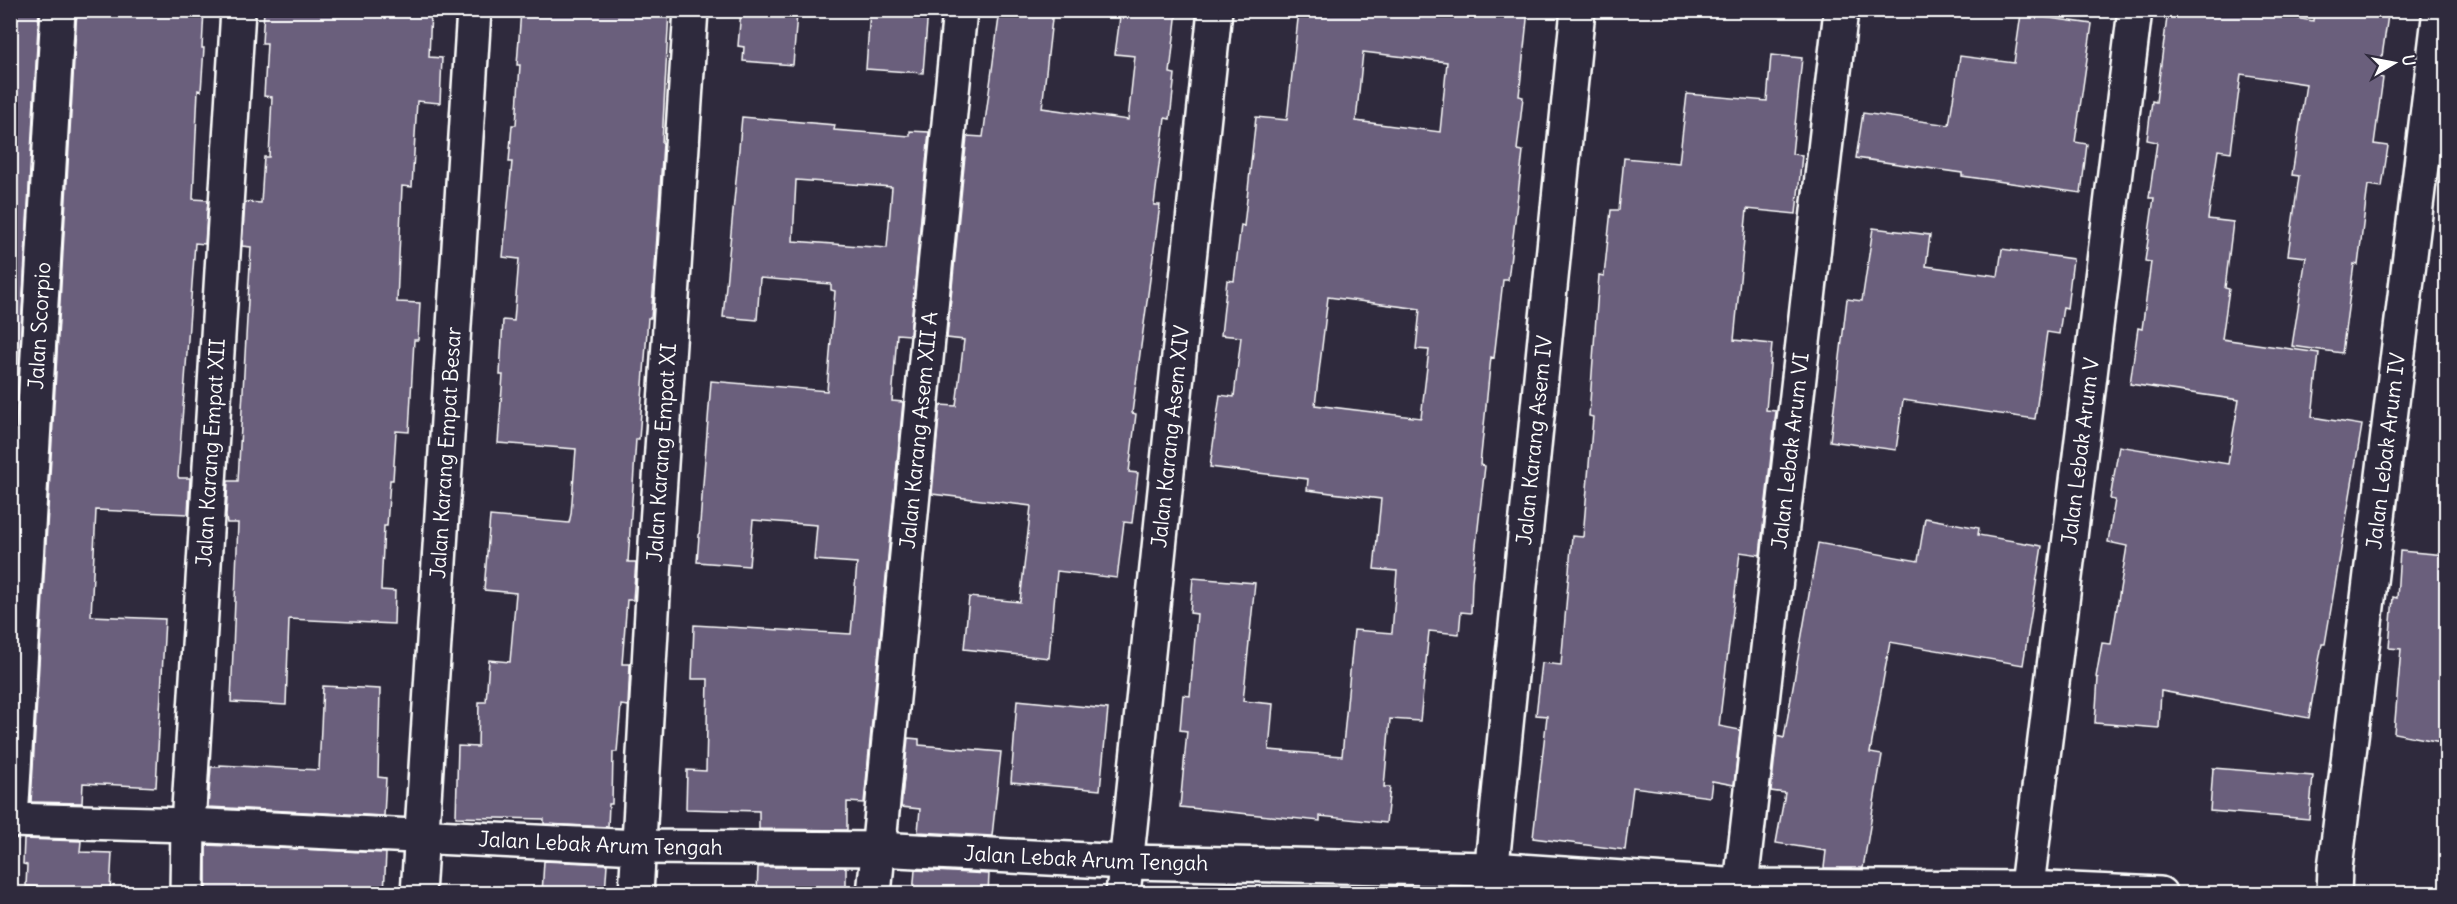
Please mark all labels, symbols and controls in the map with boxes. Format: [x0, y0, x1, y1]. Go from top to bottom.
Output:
north arrow [2364, 33, 2424, 93]
text: U [2398, 53, 2420, 68]
street label: Jalan Scorpio [22, 261, 56, 390]
street label: Jalan Karang Asem XII A [894, 310, 944, 550]
street label: Jalan Karang Asem XIV [1145, 324, 1195, 549]
street label: Jalan Karang Empat Besar [424, 326, 467, 580]
street label: Jalan Karang Asem IV [1510, 334, 1558, 546]
street label: Jalan Karang Empat XII [190, 338, 231, 568]
street label: Jalan Karang Empat XI [641, 342, 682, 563]
street label: Jalan Lebak Arum VI [1765, 351, 1815, 551]
street label: Jalan Lebak Arum IV [2360, 351, 2411, 551]
street label: Jalan Lebak Arum V [2055, 356, 2105, 547]
street label: Jalan Lebak Arum Tengah [478, 825, 723, 861]
street label: Jalan Lebak Arum Tengah [963, 840, 1209, 877]

